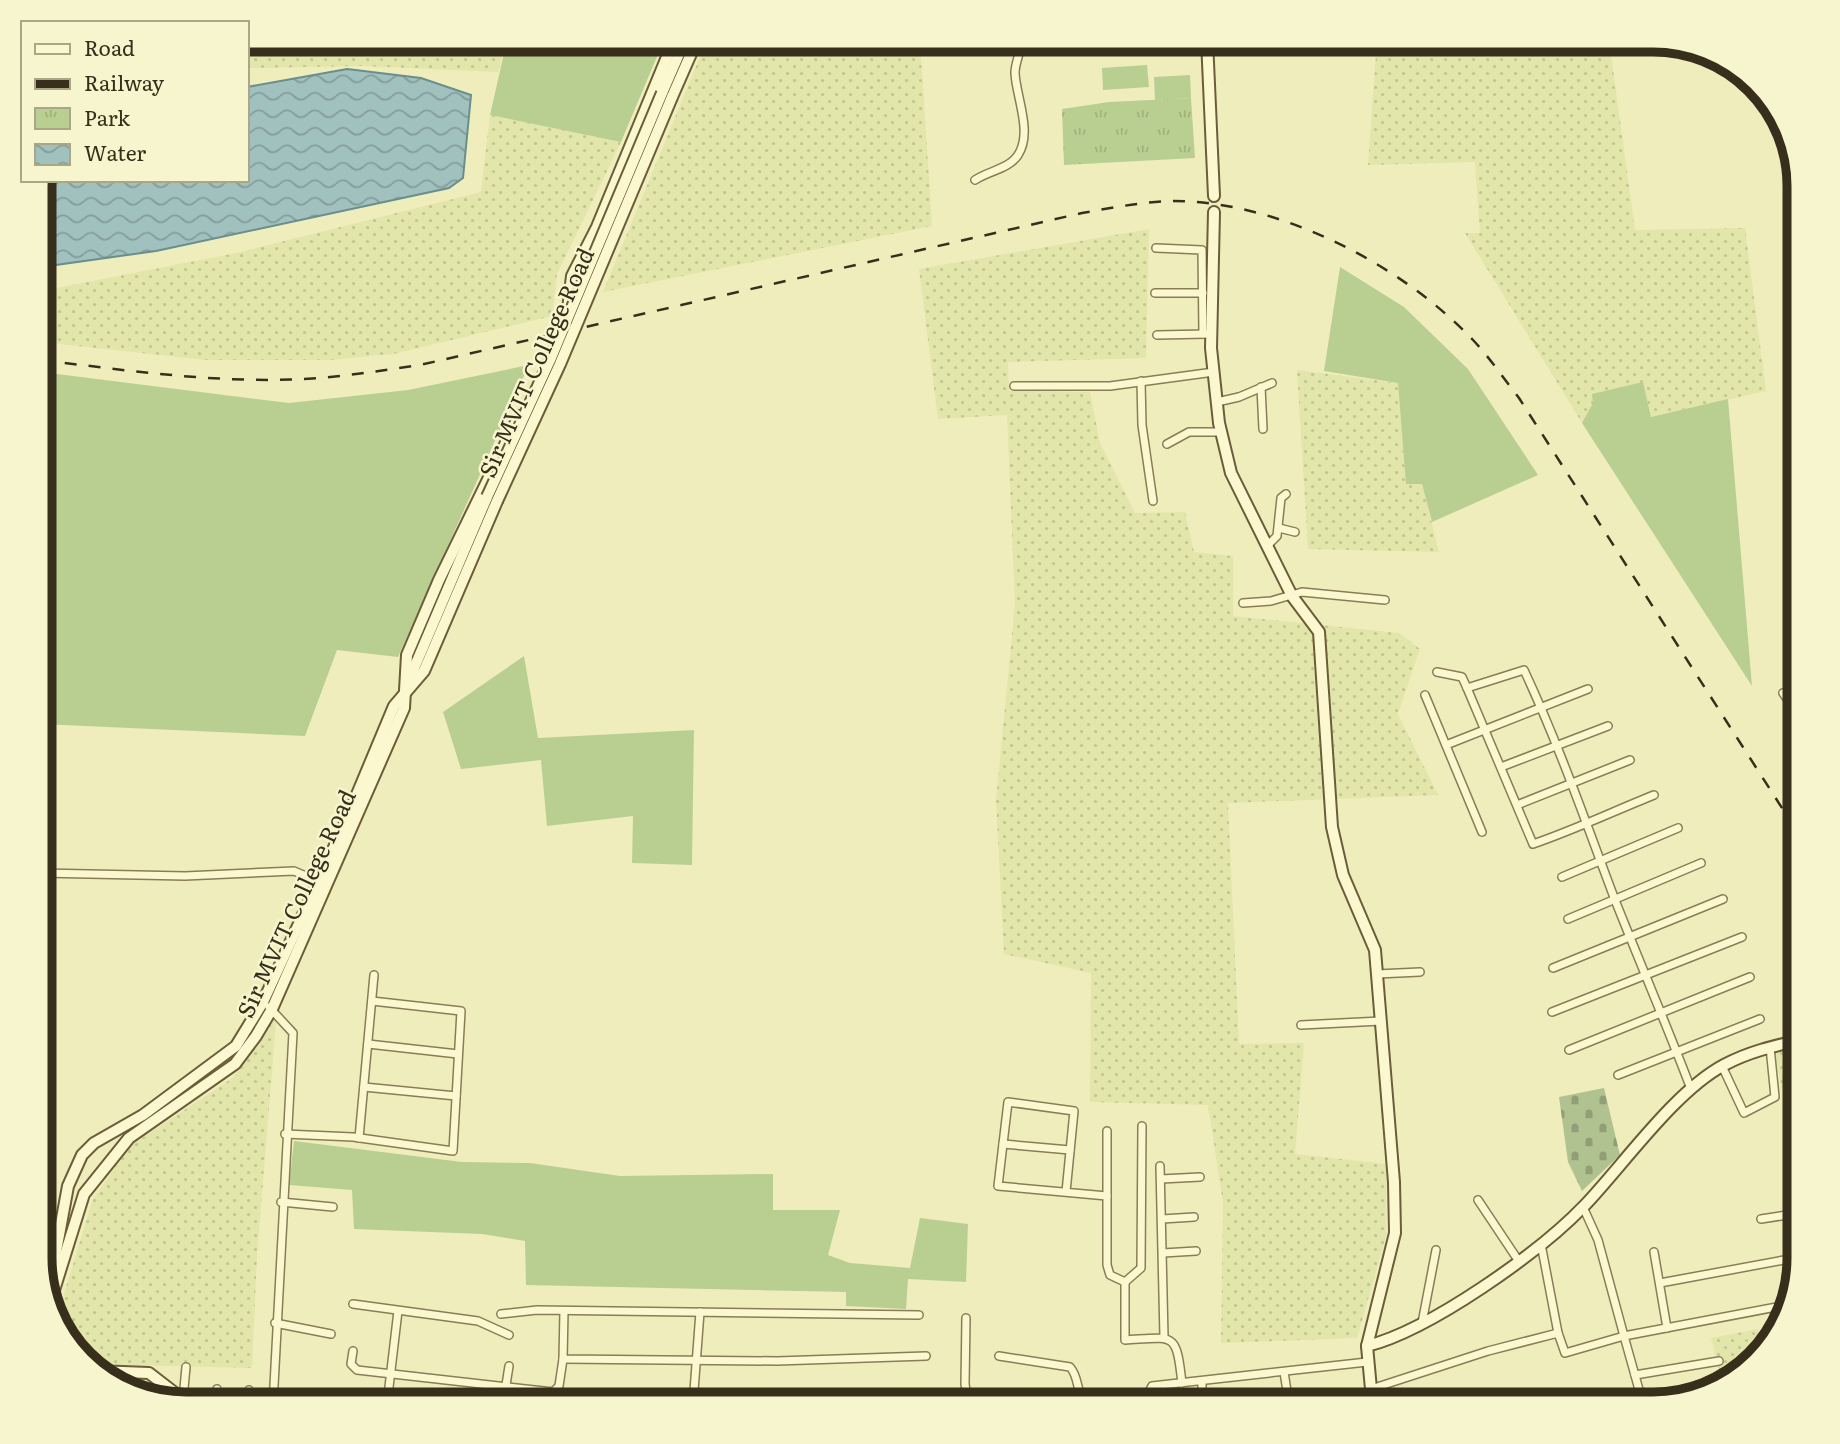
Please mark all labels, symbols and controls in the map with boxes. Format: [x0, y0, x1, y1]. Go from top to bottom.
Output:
legend [21, 21, 248, 182]
text: Road [84, 31, 135, 62]
text: Railway [84, 66, 165, 97]
text: Park [84, 101, 130, 132]
text: Water [84, 136, 146, 167]
street label: Sir MVIT College Road [469, 242, 601, 482]
street label: Sir MVIT College Road [227, 783, 363, 1023]

